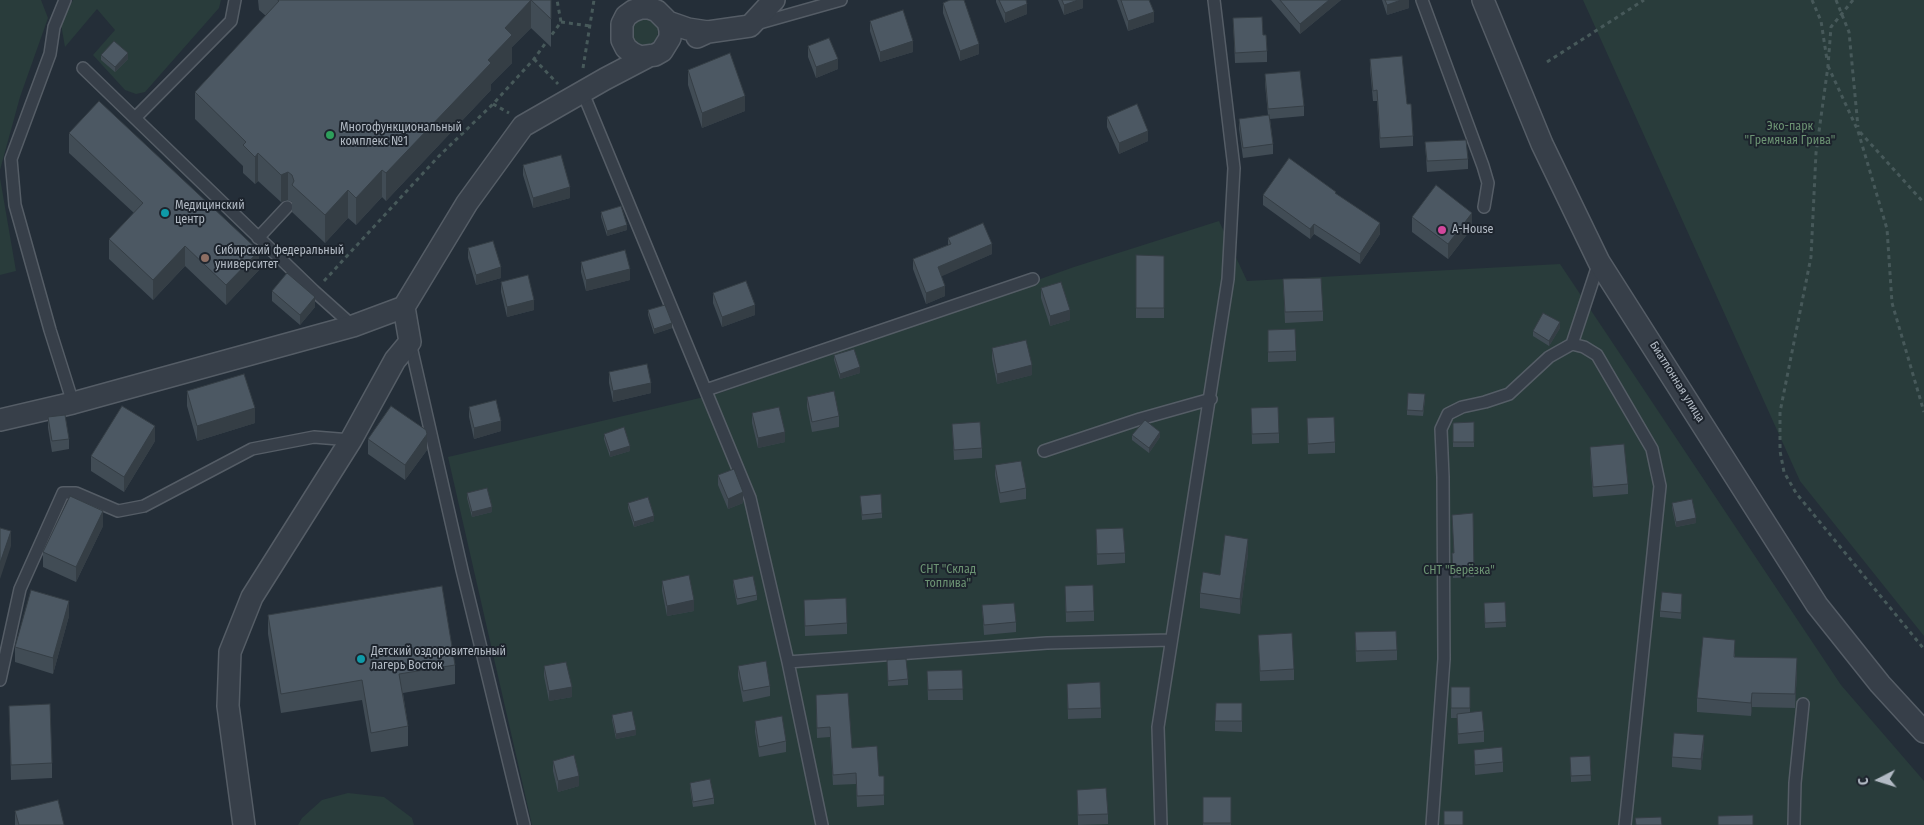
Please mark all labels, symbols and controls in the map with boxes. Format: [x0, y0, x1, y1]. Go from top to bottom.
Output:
park label: Эко-парк "Гремячая Грива" [1745, 120, 1835, 148]
place label: Многофункциональный комплекс №1 [340, 121, 462, 149]
marker: Многофункциональный комплекс №1 [324, 129, 336, 141]
place label: Медицинский центр [175, 199, 245, 227]
marker: Медицинский центр [159, 207, 171, 219]
place label: A-House [1452, 223, 1494, 237]
marker: A-House [1436, 224, 1448, 236]
place label: Сибирский федеральный университет [215, 244, 344, 272]
marker: Сибирский федеральный университет [199, 252, 211, 264]
street label: Биатлонная улица [1646, 339, 1708, 425]
park label: СНТ "Склад топлива" [920, 563, 976, 591]
park label: СНТ "Берёзка" [1423, 564, 1495, 578]
place label: Детский оздоровительный лагерь Восток [371, 645, 506, 673]
marker: Детский оздоровительный лагерь Восток [355, 653, 367, 665]
north arrow [1854, 755, 1904, 805]
text: С [1855, 777, 1872, 786]

